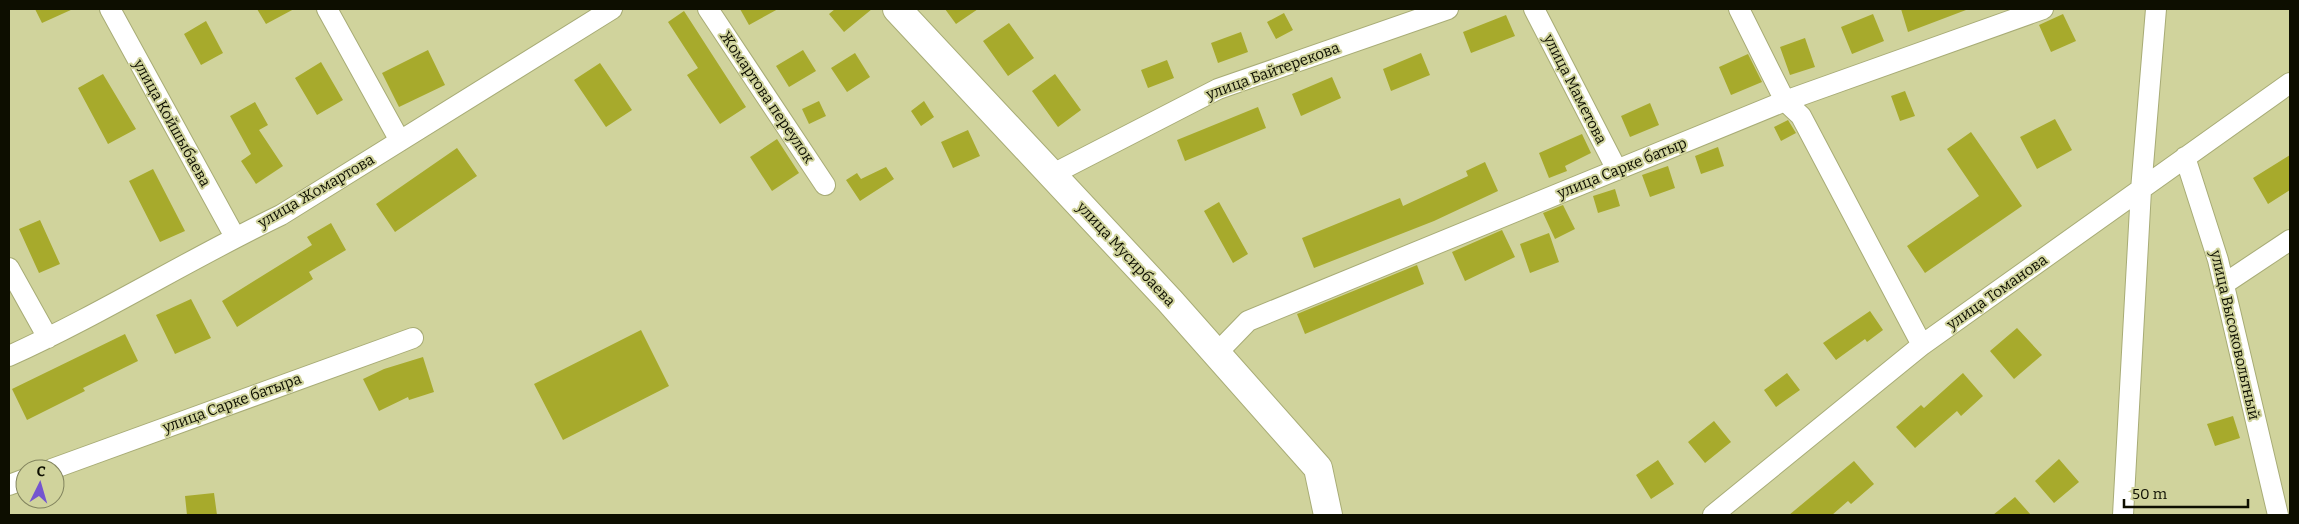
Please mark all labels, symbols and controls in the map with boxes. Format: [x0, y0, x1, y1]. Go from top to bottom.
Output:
street label: Жомартова переулок [716, 27, 818, 167]
street label: улица Маметова [1539, 30, 1610, 147]
street label: улица Байтерекова [1203, 38, 1342, 104]
street label: улица Койшыбаева [129, 55, 215, 190]
street label: улица Сарке батыр [1554, 134, 1689, 203]
street label: улица Жомартова [254, 150, 377, 232]
street label: улица Мусирбаева [1072, 197, 1179, 310]
street label: улица Высоковольтный [2206, 247, 2263, 422]
street label: улица Томанова [1942, 251, 2051, 334]
street label: улица Сарке батыра [159, 370, 304, 437]
north arrow [15, 459, 65, 509]
text: С [36, 463, 46, 480]
scale bar [2124, 476, 2248, 508]
text: 50 m [2132, 485, 2168, 503]

